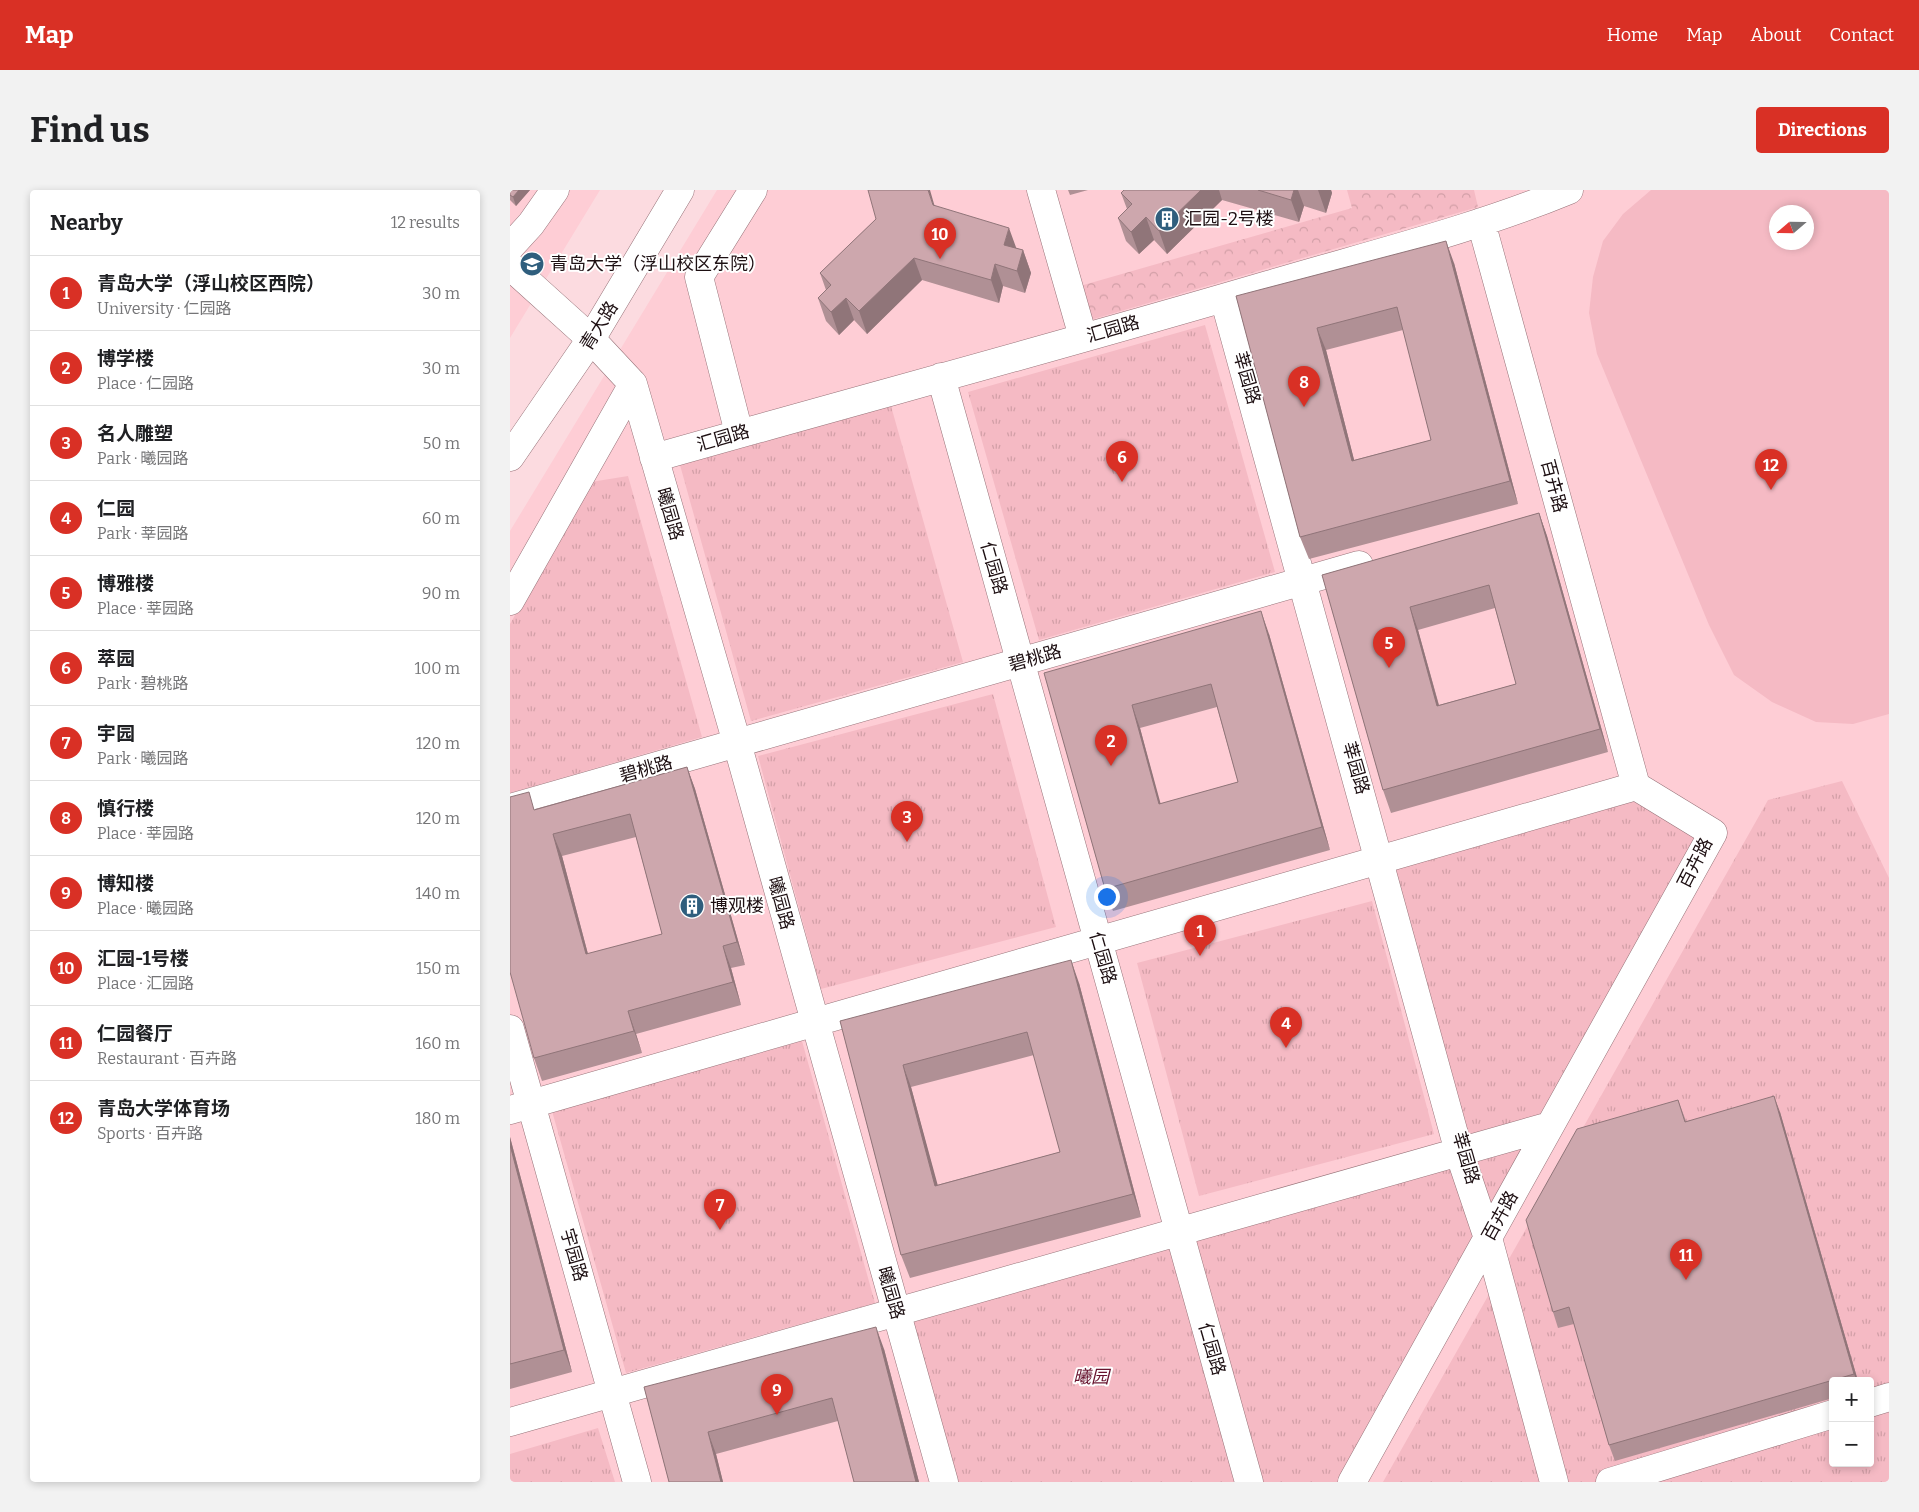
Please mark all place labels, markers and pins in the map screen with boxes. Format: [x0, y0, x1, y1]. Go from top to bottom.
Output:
building icon: 汇园-2号楼 [1154, 206, 1180, 232]
place label: 汇园-2号楼 [1184, 208, 1274, 230]
pin: 10 [924, 218, 956, 259]
school or university icon: 青岛大学（浮山校区东院） [519, 251, 545, 277]
place label: 青岛大学（浮山校区东院） [550, 253, 766, 275]
pin: 8 [1288, 366, 1320, 407]
pin: 6 [1106, 441, 1138, 482]
pin: 12 [1755, 449, 1787, 490]
pin: 5 [1373, 627, 1405, 668]
pin: 2 [1095, 725, 1127, 766]
pin: 3 [891, 801, 923, 842]
building icon: 博观楼 [679, 893, 705, 919]
place label: 博观楼 [710, 895, 764, 917]
pin: 1 [1184, 915, 1216, 956]
pin: 4 [1270, 1007, 1302, 1048]
pin: 7 [704, 1189, 736, 1230]
pin: 11 [1670, 1239, 1702, 1280]
pin: 9 [761, 1374, 793, 1415]

